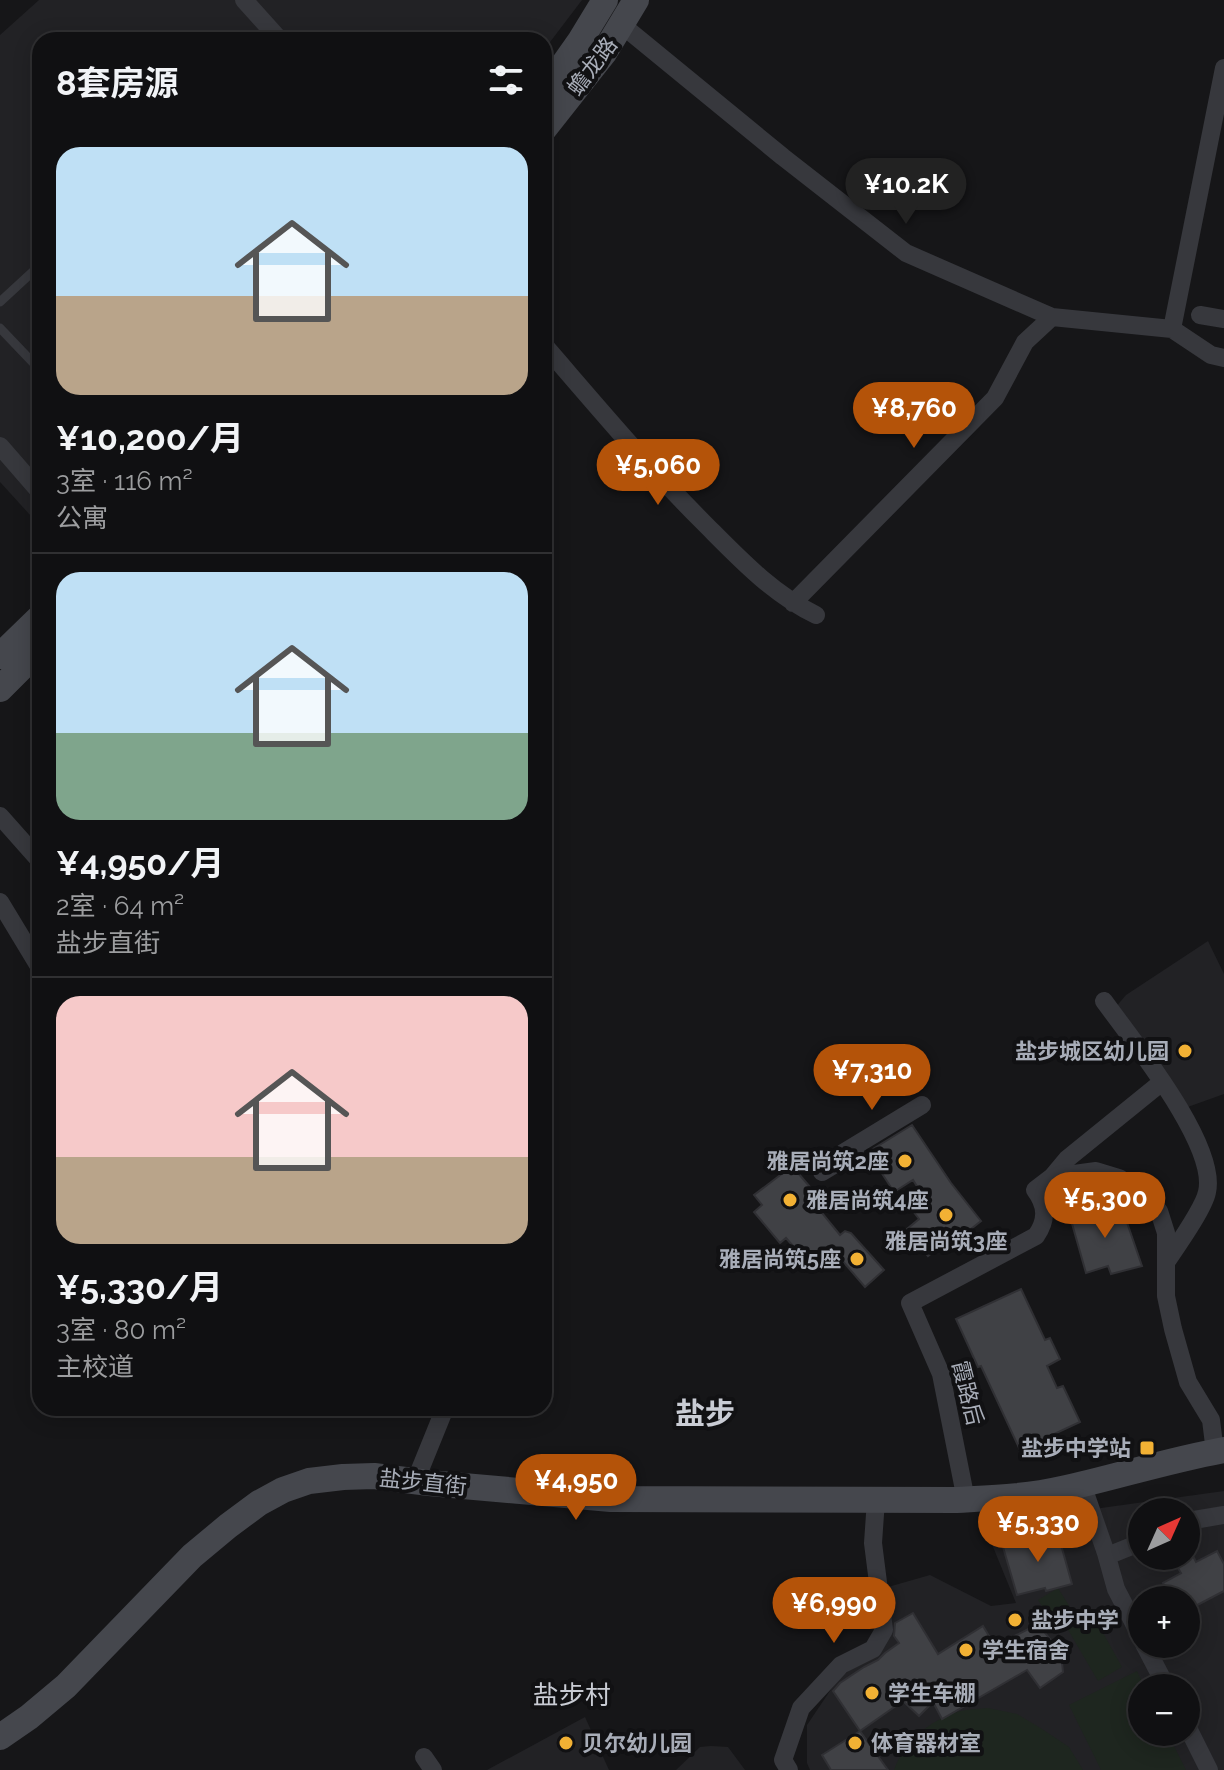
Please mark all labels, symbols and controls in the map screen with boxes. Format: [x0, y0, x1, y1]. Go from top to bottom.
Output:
street label: 蟾龙路 [562, 32, 622, 100]
icon: filters [484, 58, 528, 102]
text: 8套房源 [56, 63, 179, 103]
pin: ¥10.2K [841, 158, 971, 226]
text: ¥10.2K [863, 169, 949, 199]
icon: home [220, 199, 364, 343]
pin: ¥8,760 [849, 382, 979, 450]
text: ¥8,760 [871, 393, 957, 423]
text: ¥10,200/月 [56, 418, 244, 458]
pin: ¥5,060 [593, 439, 723, 507]
text: ¥5,060 [615, 450, 701, 480]
text: 3室 · 116 m² [56, 466, 193, 496]
text: 公寓 [56, 503, 108, 533]
icon: home [220, 624, 364, 768]
text: ¥4,950/月 [56, 843, 225, 883]
text: 2室 · 64 m² [56, 891, 184, 921]
text: 盐步直街 [56, 928, 160, 958]
place label: 盐步城区幼儿园 [1015, 1038, 1169, 1064]
marker: 盐步城区幼儿园 [1176, 1042, 1194, 1060]
pin: ¥7,310 [807, 1044, 937, 1112]
icon: home [220, 1048, 364, 1192]
text: ¥7,310 [831, 1055, 913, 1085]
place label: 雅居尚筑2座 [767, 1148, 889, 1174]
marker: 雅居尚筑2座 [896, 1152, 914, 1170]
pin: ¥5,300 [1040, 1172, 1170, 1240]
text: ¥5,300 [1062, 1183, 1148, 1213]
place label: 雅居尚筑4座 [806, 1187, 929, 1213]
marker: 雅居尚筑4座 [781, 1191, 799, 1209]
marker: 雅居尚筑3座 [937, 1206, 955, 1224]
place label: 雅居尚筑3座 [885, 1228, 1007, 1254]
place label: 雅居尚筑5座 [719, 1246, 841, 1272]
marker: 雅居尚筑5座 [848, 1250, 866, 1268]
text: ¥5,330/月 [56, 1267, 223, 1307]
text: 3室 · 80 m² [56, 1315, 186, 1345]
text: 主校道 [56, 1352, 134, 1382]
street label: 霞路后 [947, 1358, 989, 1428]
district label: 盐步 [675, 1396, 735, 1431]
place label: 盐步中学站 [1021, 1435, 1131, 1461]
marker: 盐步中学站 [1138, 1439, 1156, 1457]
pin: ¥4,950 [511, 1454, 641, 1522]
street label: 盐步直街 [378, 1464, 468, 1500]
text: ¥4,950 [533, 1465, 619, 1495]
pin: ¥5,330 [973, 1496, 1103, 1564]
north arrow [1128, 1498, 1200, 1570]
map controls [1128, 1498, 1200, 1746]
text: ¥5,330 [996, 1507, 1080, 1537]
pin: ¥6,990 [769, 1577, 899, 1645]
button: + [1128, 1586, 1200, 1658]
text: ¥6,990 [791, 1588, 877, 1618]
place label: 盐步中学 [1031, 1607, 1119, 1633]
marker: 盐步中学 [1006, 1611, 1024, 1629]
place label: 学生宿舍 [982, 1637, 1070, 1663]
marker: 学生宿舍 [957, 1641, 975, 1659]
button: − [1128, 1674, 1200, 1746]
district label: 盐步村 [533, 1680, 611, 1710]
place label: 学生车棚 [888, 1680, 976, 1706]
marker: 学生车棚 [863, 1684, 881, 1702]
place label: 贝尔幼儿园 [582, 1730, 692, 1756]
place label: 体育器材室 [871, 1730, 981, 1756]
marker: 贝尔幼儿园 [557, 1734, 575, 1752]
marker: 体育器材室 [846, 1734, 864, 1752]

